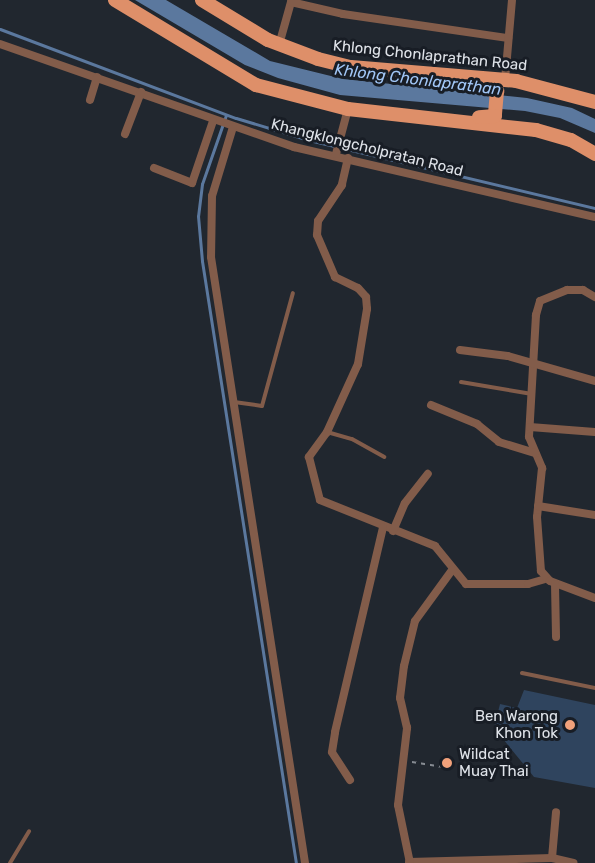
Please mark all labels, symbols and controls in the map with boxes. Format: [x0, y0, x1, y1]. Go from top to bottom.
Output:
street label: Khlong Chonlaprathan Road [332, 37, 528, 75]
water label: Khlong Chonlaprathan [333, 60, 503, 100]
street label: Khangklongcholpratan Road [269, 115, 465, 181]
place label: Ben Warong Khon Tok [475, 707, 558, 742]
marker: Ben Warong Khon Tok [563, 718, 577, 732]
place label: Wildcat Muay Thai [459, 745, 529, 780]
marker: Wildcat Muay Thai [440, 756, 454, 770]

